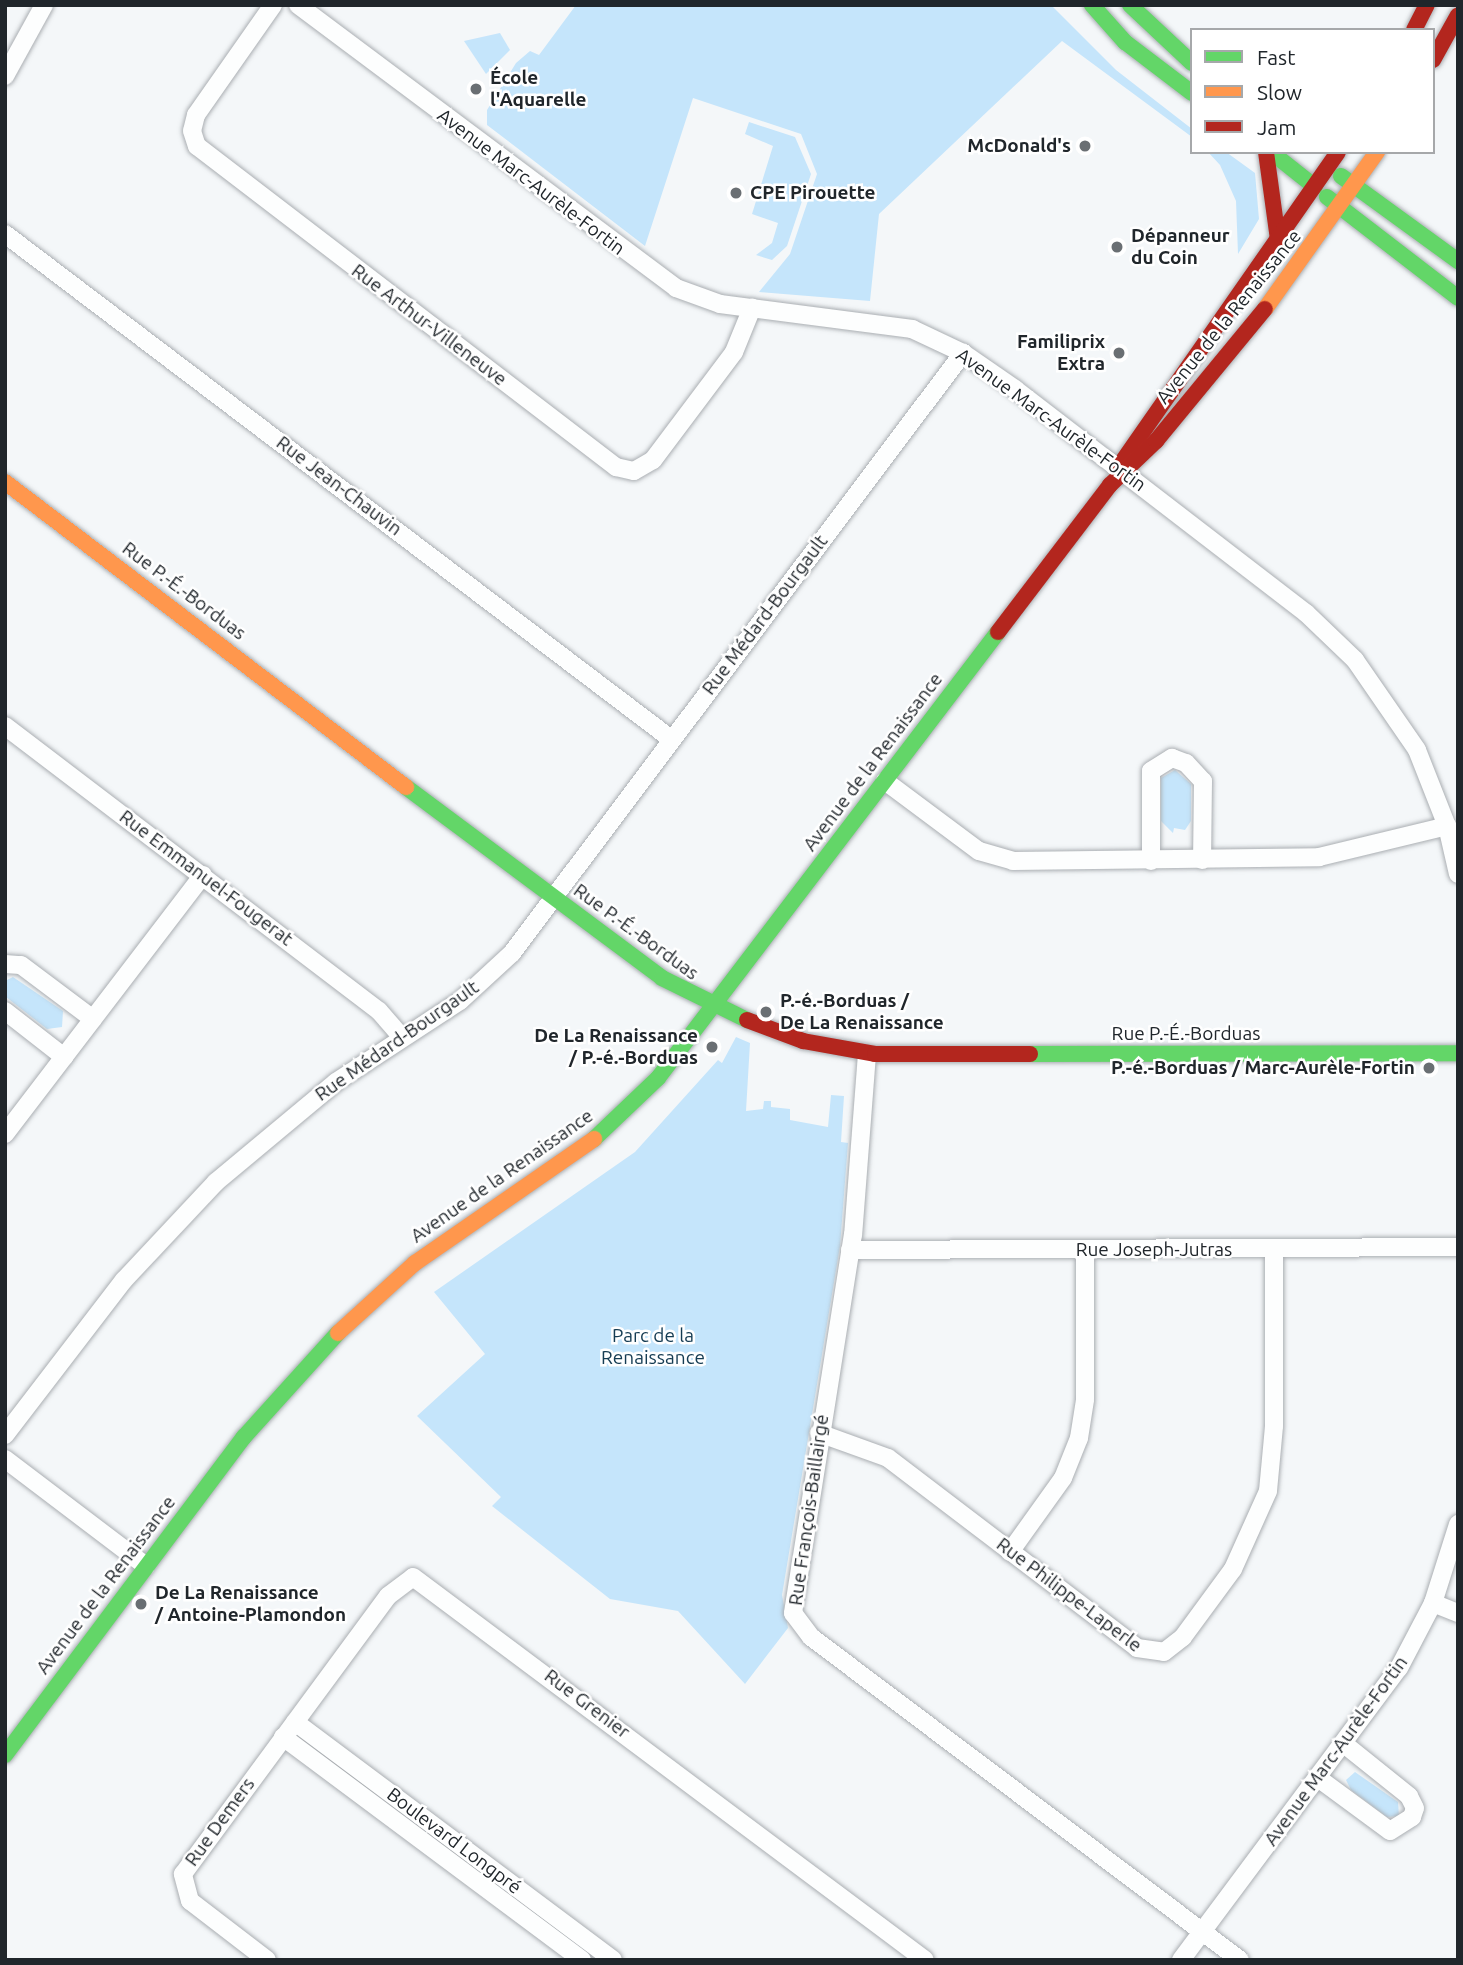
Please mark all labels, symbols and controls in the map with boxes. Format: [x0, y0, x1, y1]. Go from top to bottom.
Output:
legend [1190, 28, 1435, 154]
text: Fast [1257, 45, 1295, 69]
place label: École l'Aquarelle [490, 67, 586, 111]
text: Slow [1257, 80, 1302, 104]
marker: École l'Aquarelle [468, 81, 484, 97]
street label: Avenue Marc-Aurèle-Fortin [433, 104, 629, 260]
text: Jam [1257, 115, 1296, 139]
place label: McDonald's [967, 135, 1071, 157]
marker: McDonald's [1077, 138, 1093, 154]
place label: CPE Pirouette [750, 182, 875, 204]
marker: CPE Pirouette [728, 185, 744, 201]
place label: Dépanneur du Coin [1131, 225, 1230, 269]
street label: Avenue de la Renaissance [1152, 225, 1306, 409]
marker: Dépanneur du Coin [1109, 239, 1125, 255]
street label: Rue Arthur-Villeneuve [347, 259, 511, 391]
place label: Familiprix Extra [1017, 331, 1105, 375]
street label: Avenue Marc-Aurèle-Fortin [952, 344, 1150, 496]
marker: Familiprix Extra [1111, 345, 1127, 361]
street label: Rue Jean-Chauvin [272, 431, 406, 541]
street label: Rue Médard-Bourgault [697, 531, 833, 699]
street label: Rue P.-É.-Borduas [118, 537, 250, 645]
street label: Avenue de la Renaissance [798, 668, 948, 856]
street label: Rue Emmanuel-Fougerat [115, 805, 297, 951]
street label: Rue P.-É.-Borduas [569, 879, 703, 985]
street label: Rue Médard-Bourgault [311, 976, 483, 1106]
place label: P.-é.-Borduas / De La Renaissance [780, 990, 944, 1034]
marker: P.-é.-Borduas / De La Renaissance [758, 1004, 774, 1020]
street label: Rue P.-É.-Borduas [1112, 1023, 1260, 1045]
place label: De La Renaissance / P.-é.-Borduas [534, 1025, 698, 1069]
marker: De La Renaissance / P.-é.-Borduas [704, 1039, 720, 1055]
place label: P.-é.-Borduas / Marc-Aurèle-Fortin [1111, 1057, 1415, 1079]
marker: P.-é.-Borduas / Marc-Aurèle-Fortin [1421, 1060, 1437, 1076]
street label: Avenue de la Renaissance [406, 1104, 598, 1248]
street label: Rue Joseph-Jutras [1076, 1239, 1232, 1261]
park label: Parc de la Renaissance [601, 1325, 705, 1369]
street label: Rue François-Baillairgé [784, 1413, 834, 1607]
street label: Avenue de la Renaissance [31, 1491, 181, 1679]
street label: Rue Philippe-Laperle [992, 1533, 1146, 1657]
place label: De La Renaissance / Antoine-Plamondon [155, 1582, 346, 1626]
marker: De La Renaissance / Antoine-Plamondon [133, 1596, 149, 1612]
street label: Avenue Marc-Aurèle-Fortin [1260, 1652, 1412, 1850]
street label: Rue Grenier [540, 1665, 634, 1743]
street label: Rue Demers [180, 1773, 260, 1871]
street label: Boulevard Longpré [382, 1783, 526, 1899]

